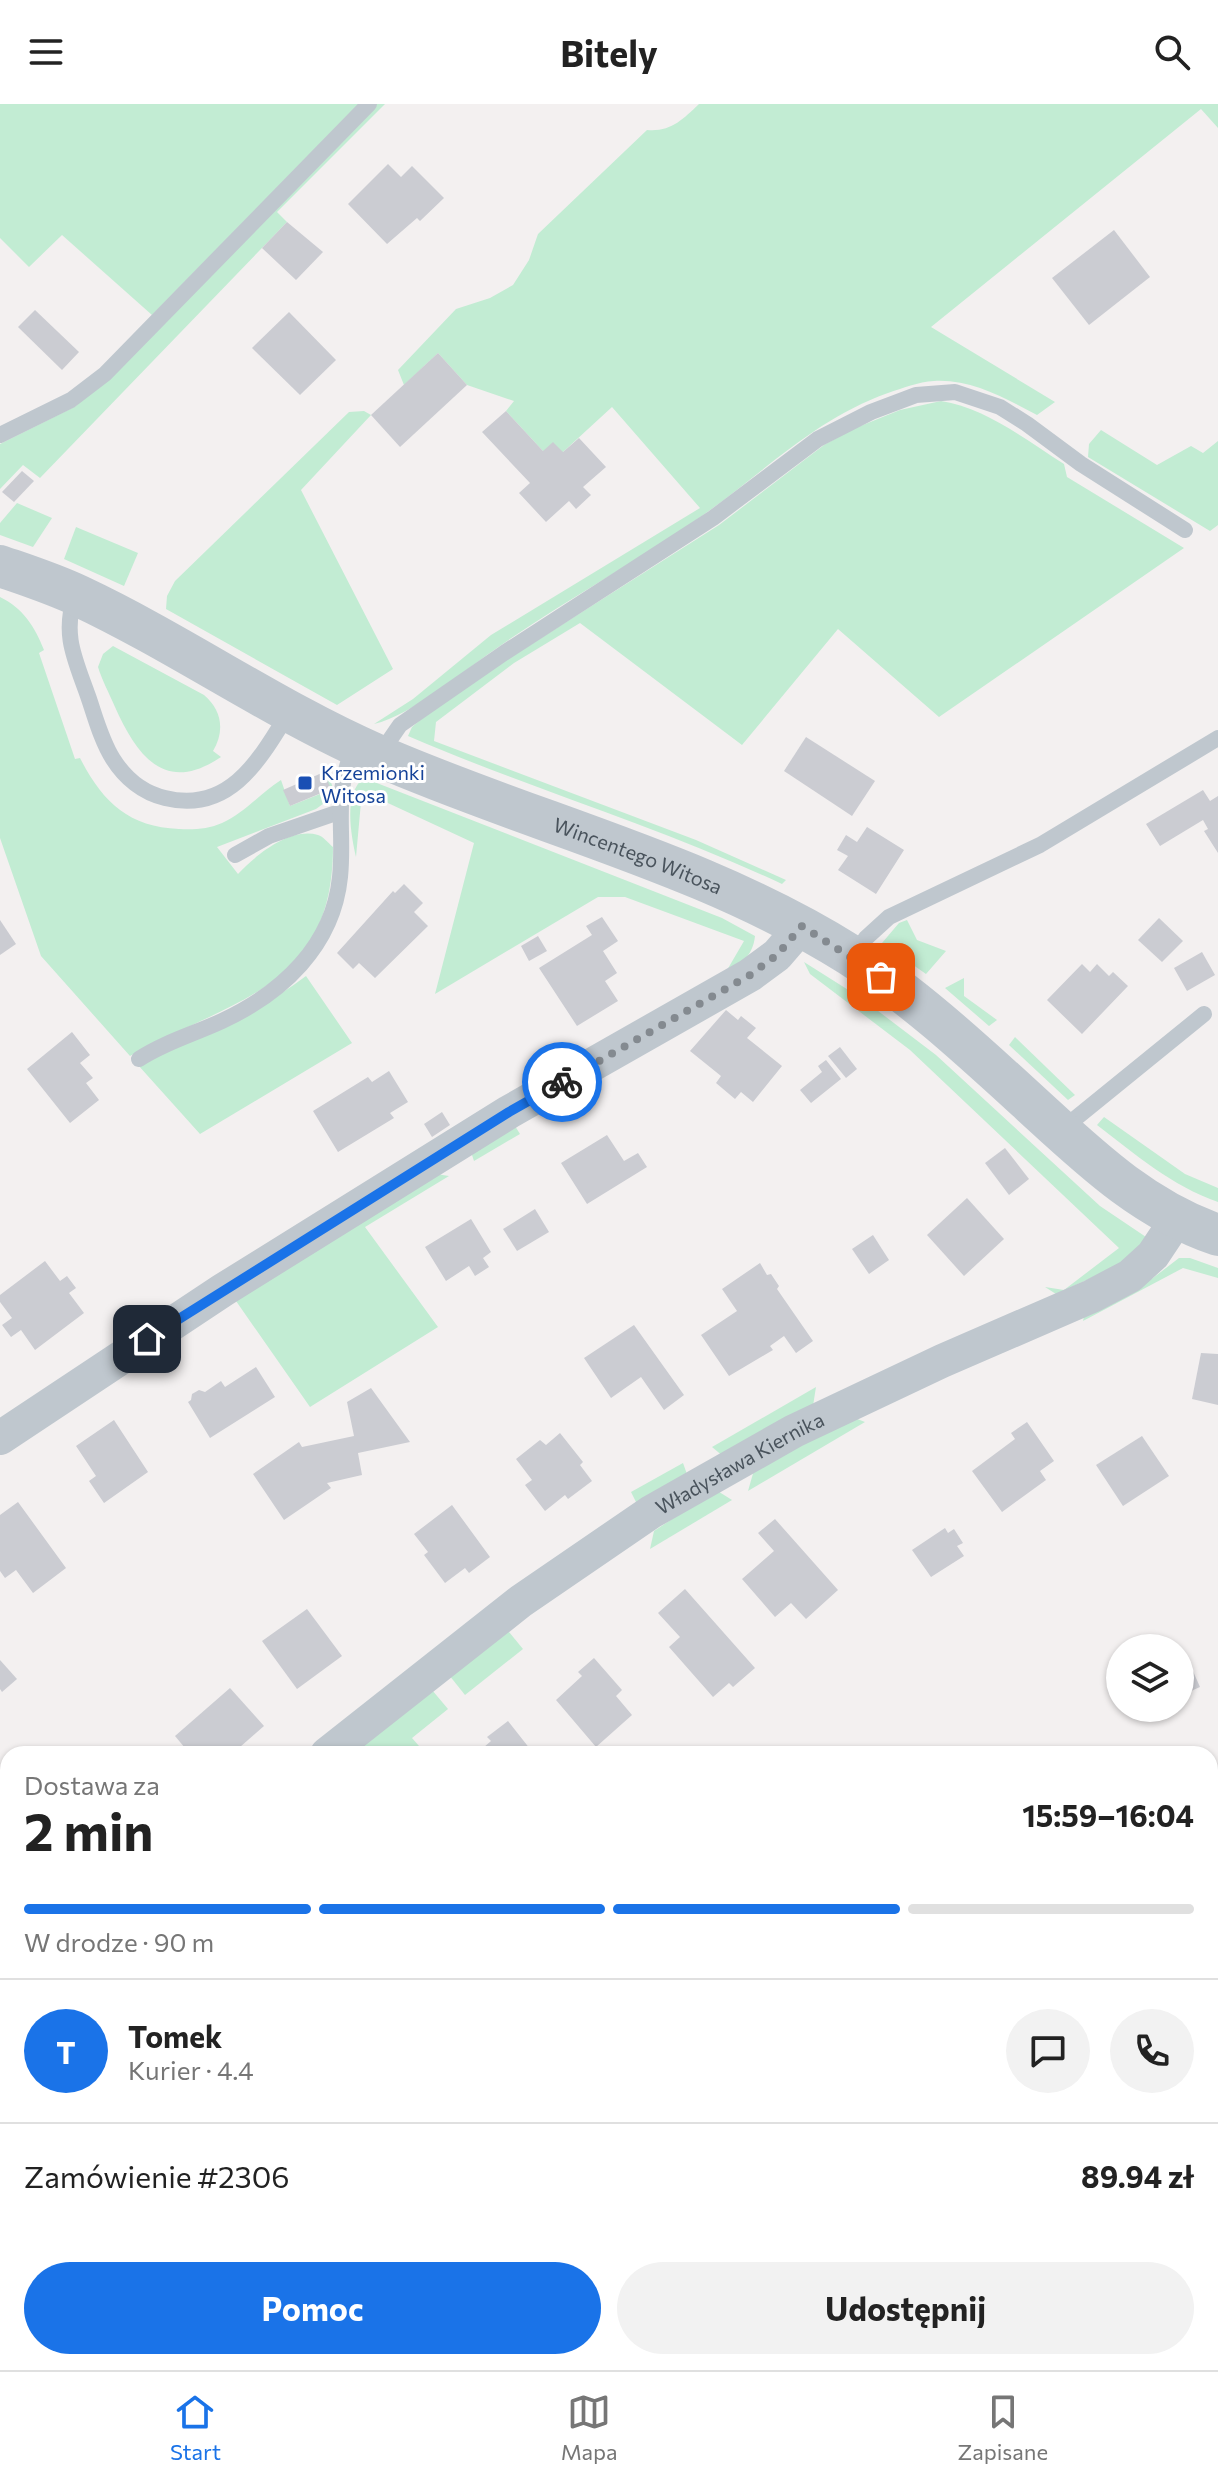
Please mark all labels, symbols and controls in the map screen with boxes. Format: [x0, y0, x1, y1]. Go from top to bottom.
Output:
icon: menu [24, 30, 68, 74]
text: Bitely [560, 30, 658, 74]
icon: search [1150, 30, 1194, 74]
place label: Krzemionki Witosa [321, 760, 425, 807]
marker: Krzemionki Witosa [296, 774, 314, 792]
street label: Wincentego Witosa [550, 812, 726, 899]
pin [847, 943, 915, 1011]
icon: bag [859, 955, 903, 999]
courier [522, 1042, 602, 1122]
icon: bike [540, 1060, 584, 1104]
pin [113, 1305, 181, 1373]
icon: home [125, 1317, 169, 1361]
street label: Władysława Kiernika [651, 1407, 828, 1519]
map controls [1106, 1634, 1194, 1722]
button: layers [1106, 1634, 1194, 1722]
text: Dostawa za [24, 1769, 160, 1800]
text: 15:59–16:04 [1022, 1796, 1194, 1833]
text: 2 min [24, 1798, 153, 1862]
text: W drodze · 90 m [24, 1926, 214, 1957]
button: chat [1006, 2009, 1090, 2093]
button: phone [1110, 2009, 1194, 2093]
text: Tomek [128, 2017, 222, 2054]
text: T [56, 2033, 76, 2070]
text: Kurier · 4.4 [128, 2054, 254, 2085]
text: Zamówienie #2306 [24, 2157, 289, 2194]
text: 89.94 zł [1081, 2157, 1194, 2194]
button: Pomoc [24, 2262, 601, 2354]
button: Udostępnij [617, 2262, 1194, 2354]
tab: Start [170, 2390, 221, 2465]
tab: Mapa [561, 2390, 618, 2465]
tab: Zapisane [957, 2390, 1048, 2465]

